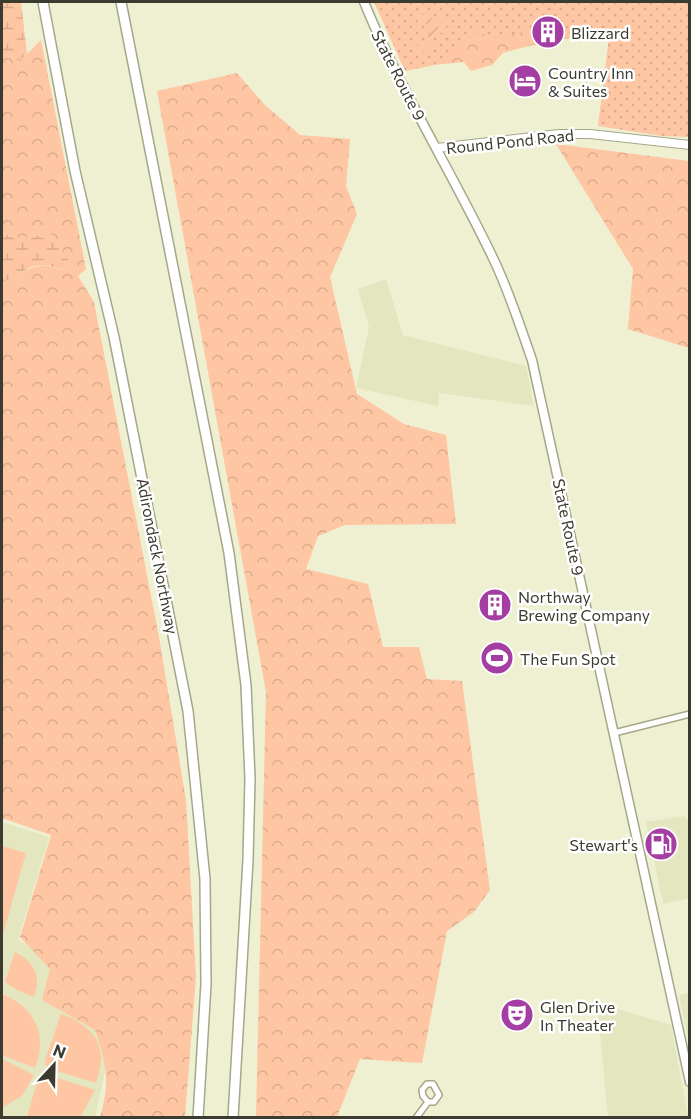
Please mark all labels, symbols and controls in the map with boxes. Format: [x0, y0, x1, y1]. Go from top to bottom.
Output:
building icon: Blizzard [530, 14, 566, 50]
place label: Blizzard [571, 23, 629, 42]
street label: State Route 9 [368, 27, 430, 123]
hotel icon: Country Inn & Suites [507, 63, 543, 99]
place label: Country Inn & Suites [548, 63, 634, 100]
street label: Round Pond Road [445, 125, 575, 157]
street label: Adirondack Northway [134, 476, 182, 636]
street label: State Route 9 [549, 477, 589, 577]
building icon: Northway Brewing Company [477, 587, 513, 623]
place label: Northway Brewing Company [518, 587, 650, 624]
sports icon: The Fun Spot [479, 640, 515, 676]
place label: The Fun Spot [520, 649, 616, 668]
fuel station icon: Stewart's [643, 826, 679, 862]
place label: Stewart's [570, 835, 638, 854]
theatre icon: Glen Drive In Theater [499, 997, 535, 1033]
place label: Glen Drive In Theater [540, 997, 615, 1034]
north arrow [24, 1035, 84, 1095]
text: N [51, 1040, 69, 1062]

